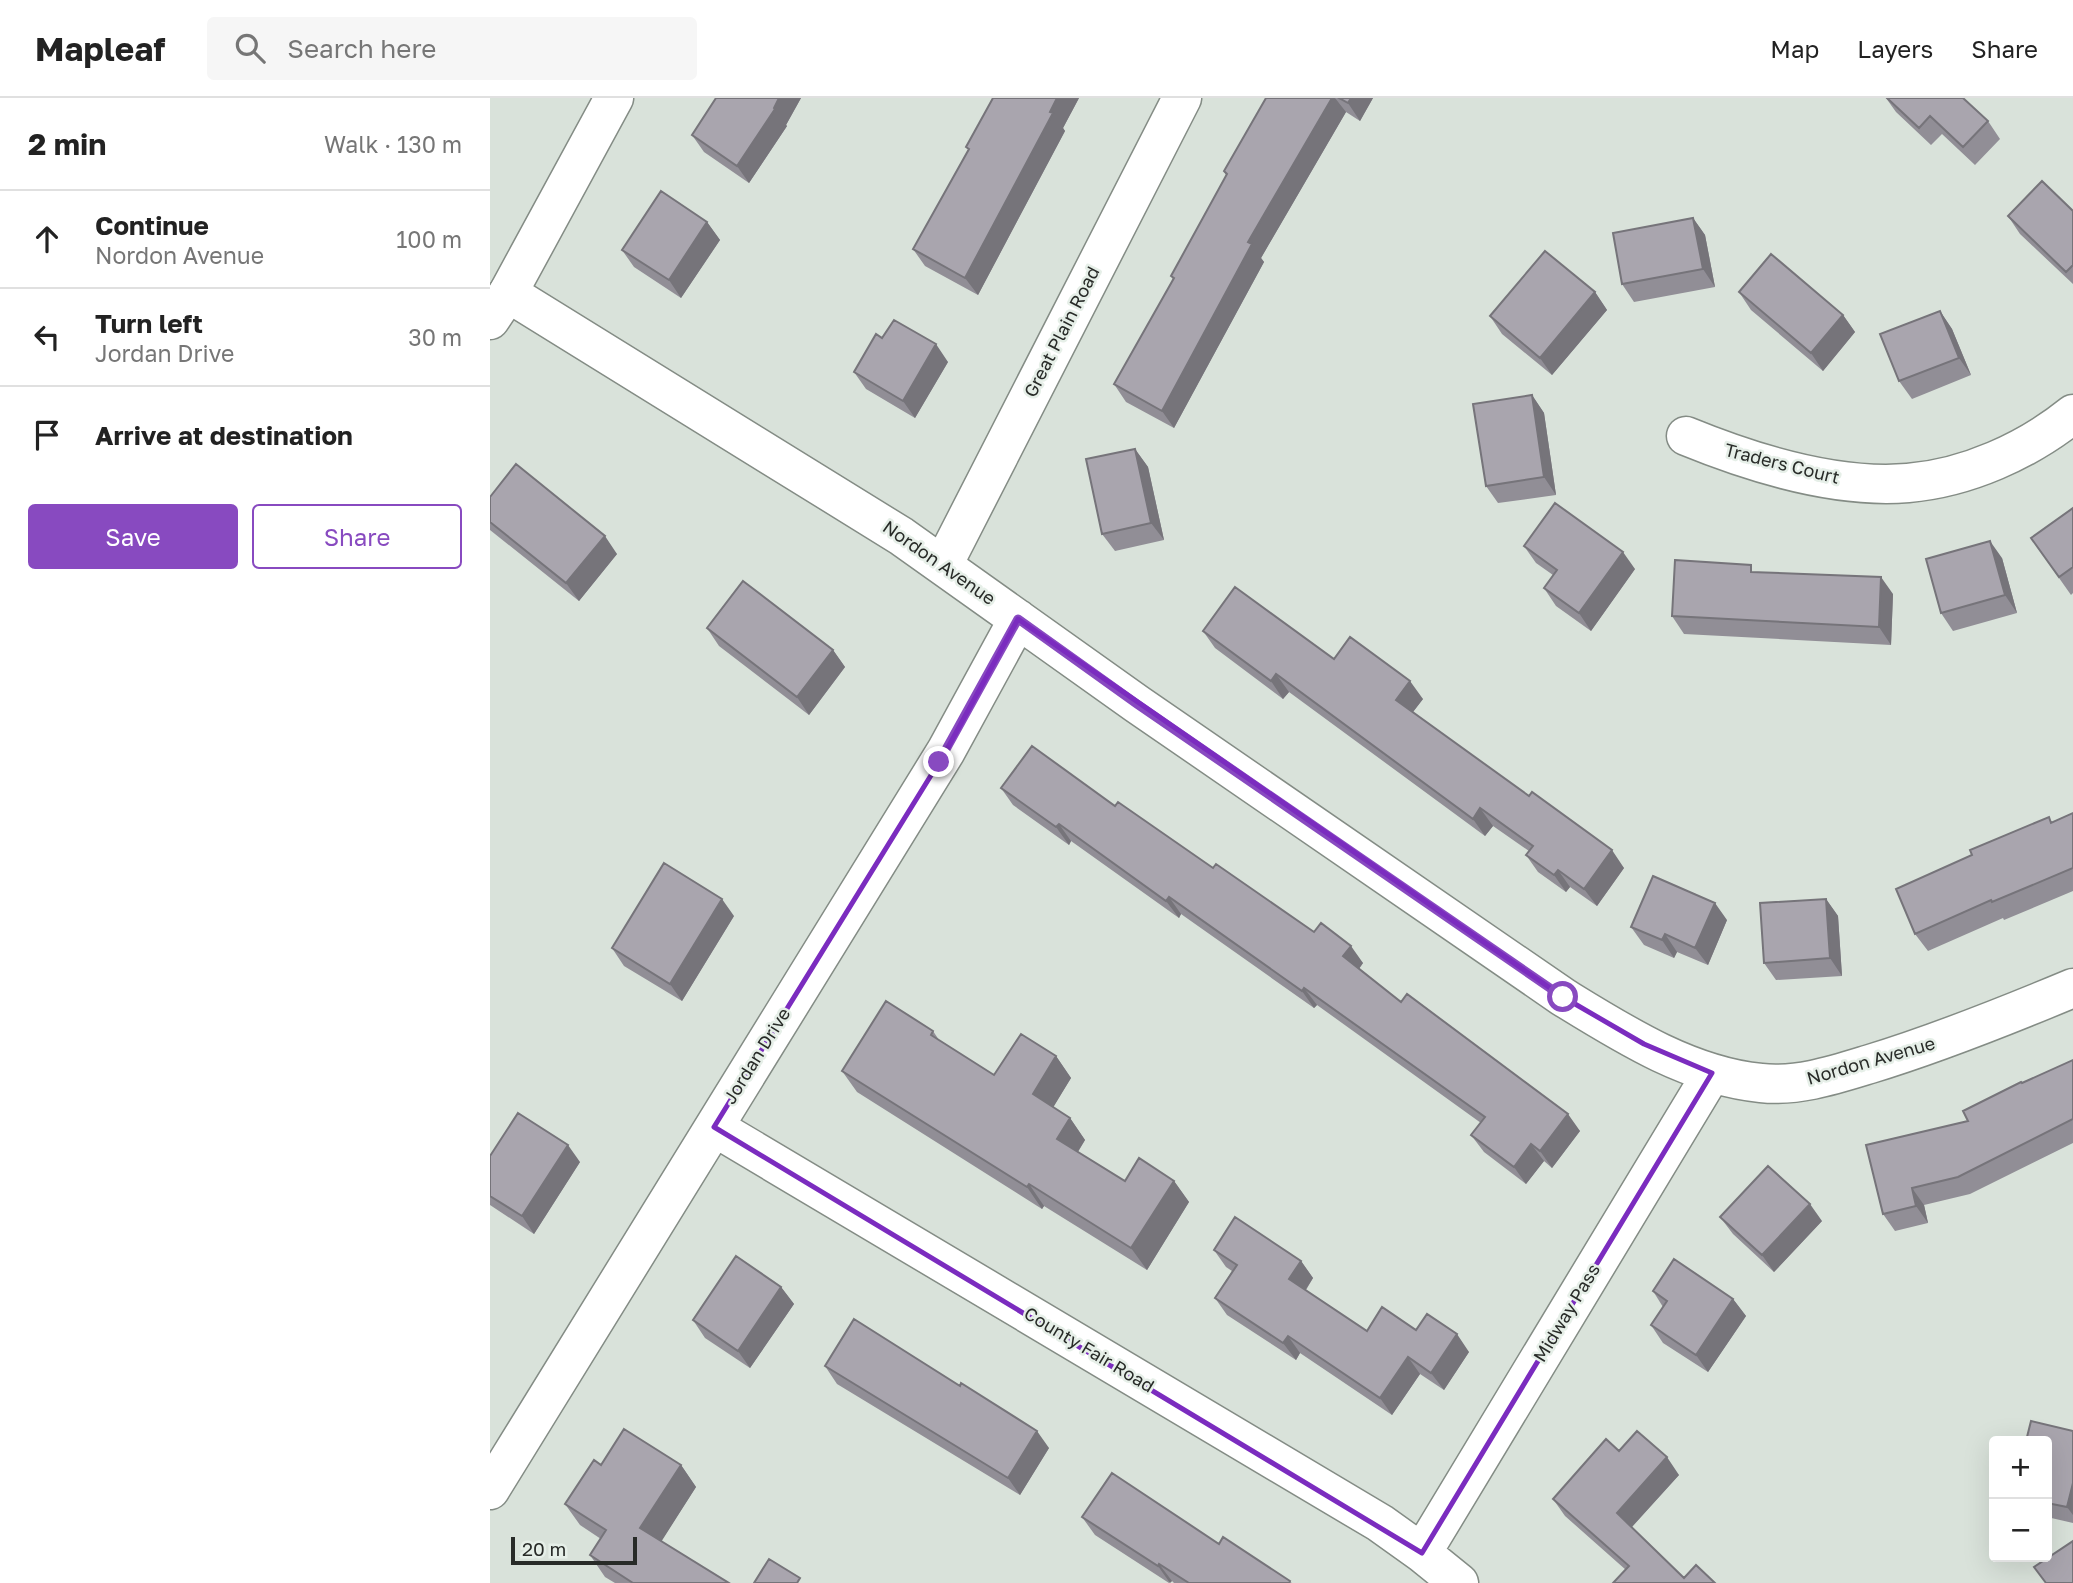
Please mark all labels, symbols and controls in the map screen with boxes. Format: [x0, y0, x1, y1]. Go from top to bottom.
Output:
search box [207, 17, 697, 80]
text: Mapleaf [35, 29, 165, 68]
icon: search [231, 29, 269, 67]
text: Search here [287, 33, 436, 64]
text: Map [1770, 34, 1819, 63]
text: Layers [1857, 34, 1933, 63]
text: Share [1971, 34, 2038, 63]
text: 2 min [28, 126, 106, 162]
text: Walk · 130 m [324, 130, 462, 158]
text: Continue [95, 210, 209, 241]
icon: ahead [28, 220, 66, 258]
text: 100 m [396, 225, 462, 253]
text: Nordon Avenue [95, 241, 264, 269]
street label: Great Plain Road [1019, 262, 1104, 401]
text: Turn left [95, 308, 203, 339]
icon: left [28, 318, 66, 356]
text: 30 m [408, 323, 462, 351]
text: Jordan Drive [95, 339, 234, 367]
icon: arrive [28, 416, 66, 454]
text: Arrive at destination [95, 420, 353, 451]
street label: Traders Court [1723, 438, 1842, 488]
button: Save [28, 504, 238, 569]
button: Share [252, 504, 462, 569]
street label: Nordon Avenue [879, 515, 1000, 609]
route end [923, 746, 954, 777]
route start [1547, 981, 1578, 1012]
street label: Jordan Drive [718, 1003, 794, 1108]
street label: Nordon Avenue [1804, 1031, 1937, 1089]
street label: Midway Pass [1528, 1259, 1604, 1366]
street label: County Fair Road [1020, 1302, 1159, 1397]
map controls [1989, 1436, 2052, 1562]
button: + [1989, 1436, 2052, 1499]
button: − [1989, 1499, 2052, 1562]
scale bar [511, 1534, 637, 1566]
text: 20 m [522, 1537, 566, 1560]

